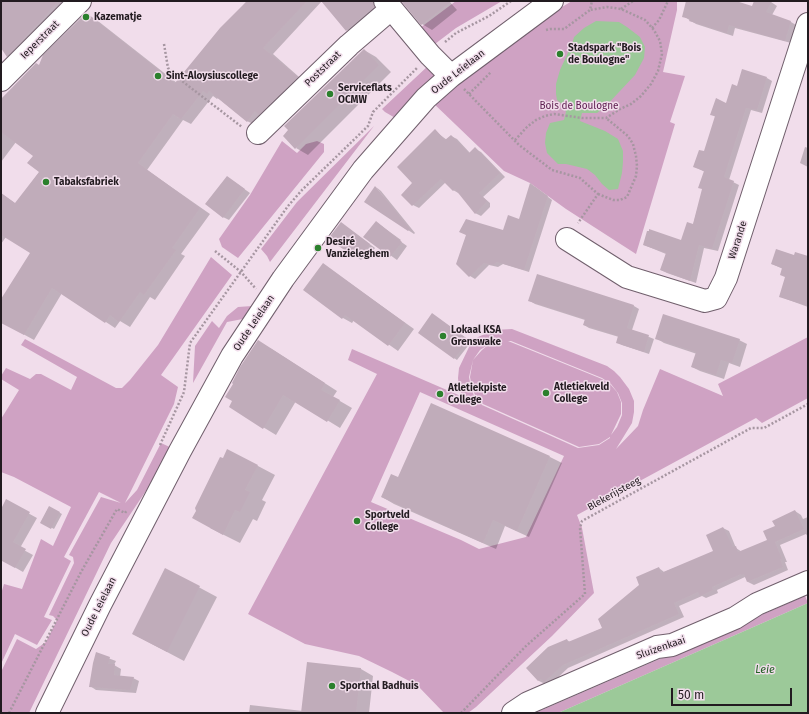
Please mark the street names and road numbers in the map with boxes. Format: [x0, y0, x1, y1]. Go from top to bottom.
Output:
street label: Ieperstraat [18, 18, 62, 62]
street label: Oude Leielaan [429, 47, 487, 97]
street label: Poststraat [302, 49, 344, 89]
street label: Warande [726, 219, 750, 261]
street label: Oude Leielaan [231, 293, 277, 353]
street label: Blekerijsteeg [585, 475, 643, 513]
street label: Oude Leielaan [79, 575, 119, 639]
street label: Sluizenkaai [635, 634, 687, 662]

